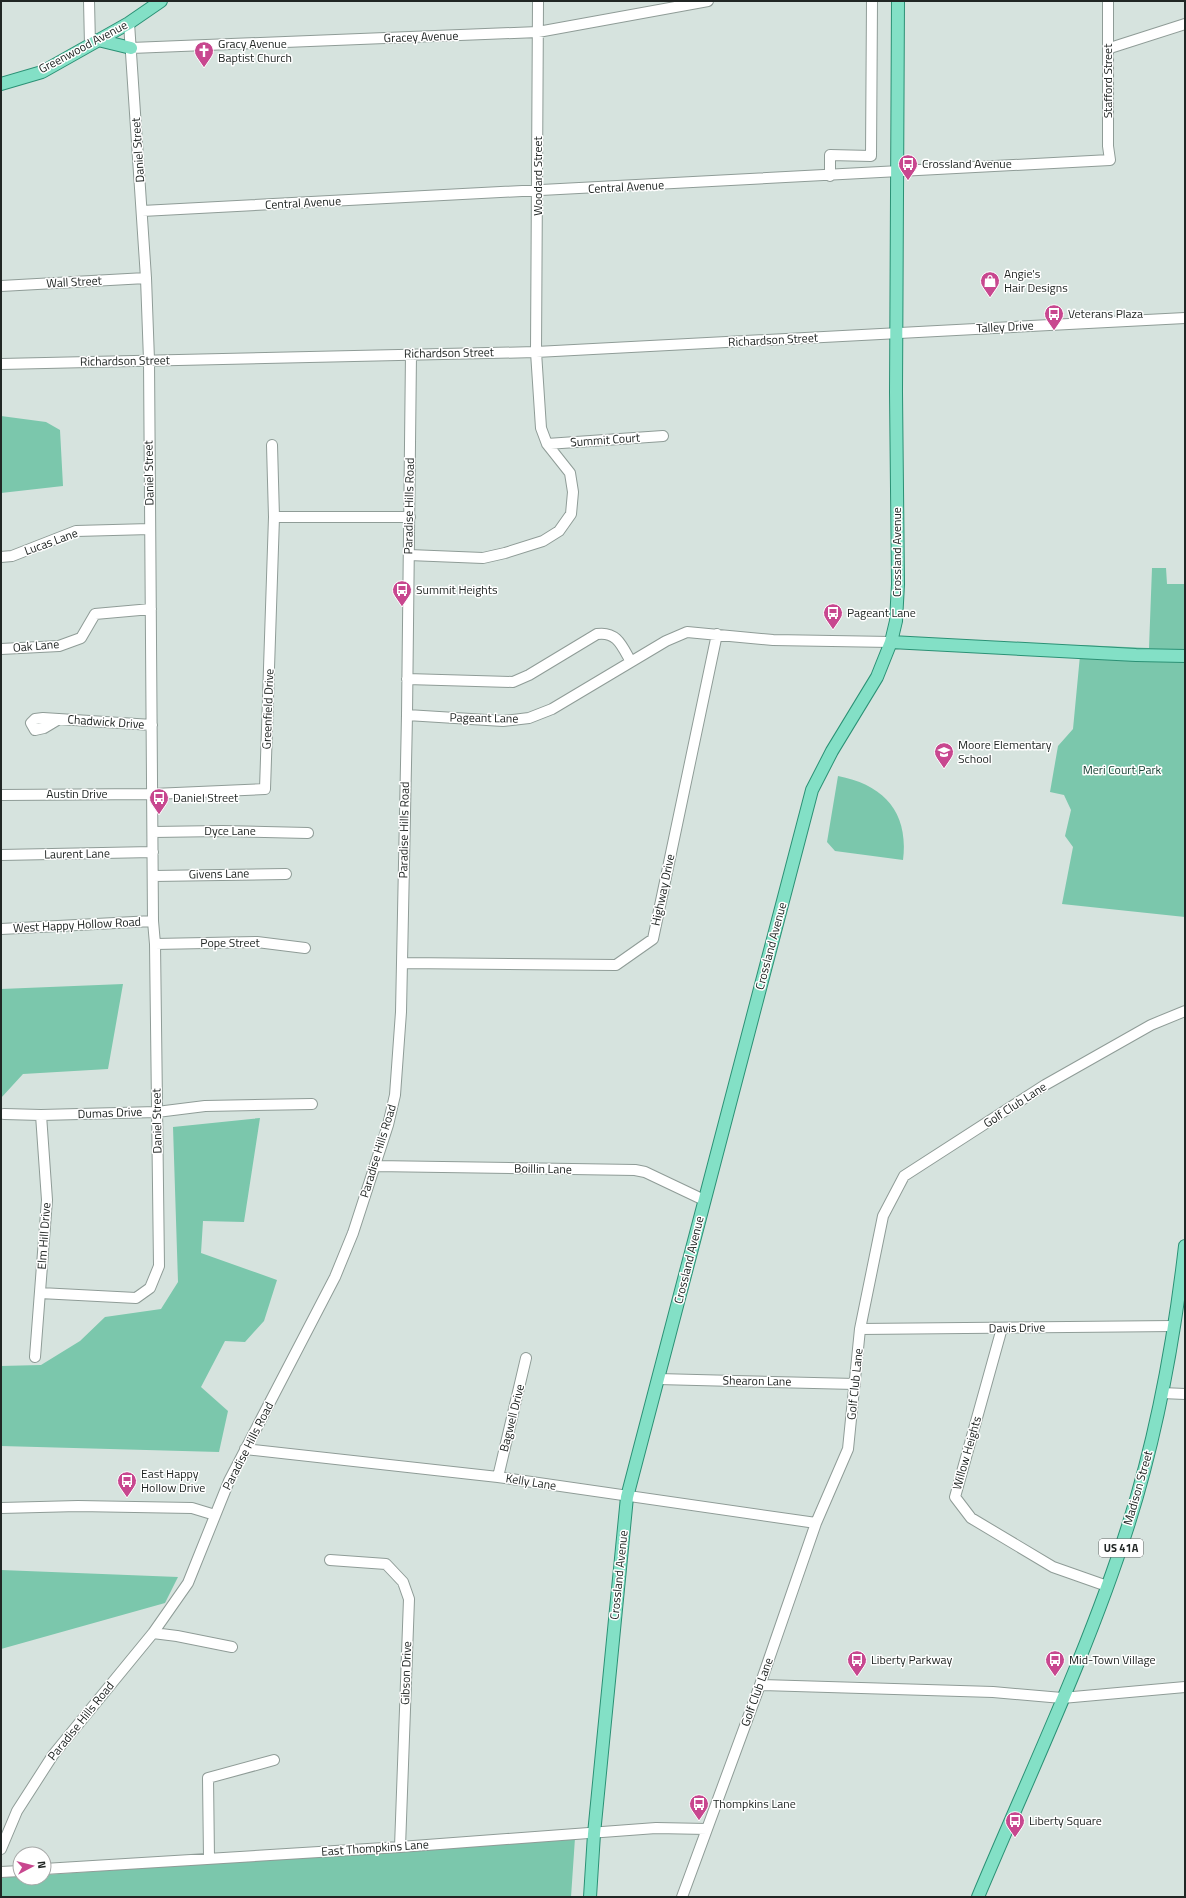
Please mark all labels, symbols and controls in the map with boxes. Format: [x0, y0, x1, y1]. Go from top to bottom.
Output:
street label: Greenwood Avenue [35, 15, 131, 78]
street label: Gracey Avenue [383, 26, 459, 47]
place label: Gracy Avenue Baptist Church [218, 34, 292, 67]
church icon: Gracy Avenue Baptist Church [193, 40, 215, 68]
street label: Stafford Street [1098, 43, 1117, 118]
street label: Daniel Street [126, 116, 149, 183]
street label: Woodard Street [528, 136, 547, 216]
bus stop icon: Crossland Avenue [897, 153, 919, 181]
place label: Crossland Avenue [922, 154, 1012, 173]
street label: Central Avenue [587, 175, 665, 198]
street label: Central Avenue [264, 191, 342, 214]
place label: Angie's Hair Designs [1004, 264, 1068, 297]
shop icon: Angie's Hair Designs [979, 270, 1001, 298]
street label: Wall Street [46, 271, 103, 292]
bus stop icon: Veterans Plaza [1043, 303, 1065, 331]
place label: Veterans Plaza [1068, 304, 1143, 323]
street label: Talley Drive [976, 316, 1034, 337]
street label: Richardson Street [728, 328, 819, 351]
street label: Richardson Street [404, 342, 495, 363]
street label: Richardson Street [80, 350, 171, 371]
street label: Summit Court [569, 428, 641, 451]
street label: Daniel Street [138, 439, 159, 506]
street label: Paradise Hills Road [398, 457, 419, 555]
street label: Crossland Avenue [887, 507, 906, 597]
street label: Lucas Lane [21, 523, 80, 560]
bus stop icon: Summit Heights [391, 579, 413, 607]
place label: Summit Heights [416, 580, 498, 599]
bus stop icon: Pageant Lane [822, 602, 844, 630]
place label: Pageant Lane [847, 603, 916, 622]
street label: Oak Lane [12, 634, 60, 657]
street label: Greenfield Drive [257, 668, 278, 750]
street label: Pageant Lane [449, 707, 519, 728]
street label: Chadwick Drive [67, 709, 145, 734]
place label: Moore Elementary School [958, 735, 1052, 768]
school or university icon: Moore Elementary School [933, 741, 955, 769]
park label: Meri Court Park [1083, 760, 1162, 779]
street label: Paradise Hills Road [393, 781, 414, 879]
street label: Austin Drive [46, 784, 108, 803]
bus stop icon: Daniel Street [148, 787, 170, 815]
place label: Daniel Street [173, 788, 239, 807]
street label: Dyce Lane [204, 821, 256, 840]
street label: Laurent Lane [44, 843, 110, 864]
street label: Highway Drive [646, 852, 679, 928]
street label: Givens Lane [188, 863, 249, 884]
street label: Crossland Avenue [750, 900, 791, 992]
street label: West Happy Hollow Road [13, 912, 141, 937]
street label: Pope Street [200, 933, 260, 952]
street label: Golf Club Lane [979, 1077, 1050, 1132]
street label: Daniel Street [146, 1087, 167, 1154]
street label: Dumas Drive [77, 1102, 143, 1123]
street label: Paradise Hills Road [354, 1102, 401, 1200]
street label: Boillin Lane [514, 1158, 572, 1179]
street label: Elm Hill Drive [32, 1202, 55, 1270]
street label: Crossland Avenue [668, 1214, 709, 1306]
street label: Davis Drive [989, 1318, 1045, 1337]
street label: Golf Club Lane [841, 1347, 868, 1421]
street label: Shearon Lane [722, 1370, 792, 1391]
street label: Bagwell Drive [494, 1382, 529, 1454]
street label: Paradise Hills Road [217, 1398, 278, 1493]
street label: Willow Heights [947, 1413, 986, 1492]
street label: Madison Street [1118, 1447, 1157, 1527]
place label: East Happy Hollow Drive [141, 1464, 205, 1497]
street label: Kelly Lane [504, 1468, 558, 1495]
bus stop icon: East Happy Hollow Drive [116, 1470, 138, 1498]
street label: Crossland Avenue [604, 1529, 633, 1621]
road number: US 41A [1099, 1539, 1143, 1557]
street label: Gibson Drive [395, 1641, 416, 1705]
bus stop icon: Liberty Parkway [846, 1649, 868, 1677]
bus stop icon: Mid-Town Village [1044, 1649, 1066, 1677]
place label: Liberty Parkway [871, 1650, 953, 1669]
place label: Mid-Town Village [1069, 1650, 1156, 1669]
street label: Golf Club Lane [735, 1655, 778, 1729]
street label: Paradise Hills Road [43, 1677, 119, 1764]
bus stop icon: Thompkins Lane [688, 1793, 710, 1821]
place label: Thompkins Lane [713, 1794, 796, 1813]
bus stop icon: Liberty Square [1004, 1810, 1026, 1838]
place label: Liberty Square [1029, 1811, 1102, 1830]
street label: East Thompkins Lane [321, 1834, 429, 1861]
north arrow [12, 1846, 52, 1886]
text: N [34, 1860, 50, 1870]

